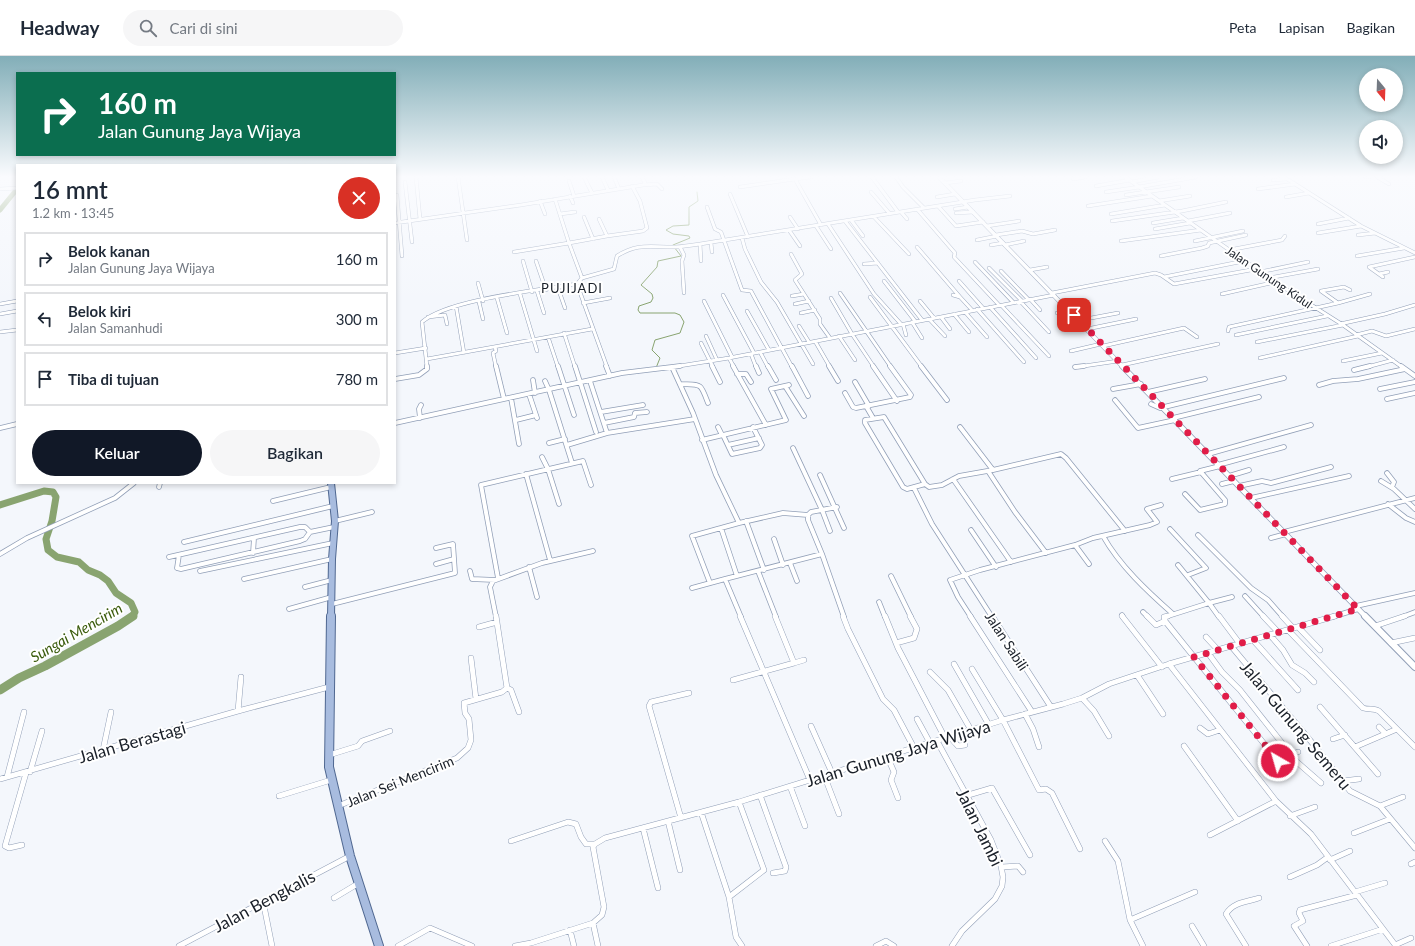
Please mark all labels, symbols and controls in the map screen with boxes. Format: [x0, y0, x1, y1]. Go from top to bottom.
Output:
search box [123, 10, 403, 46]
text: Headway [20, 16, 99, 39]
icon: search [137, 17, 159, 39]
text: Cari di sini [169, 19, 238, 37]
text: Peta [1229, 19, 1256, 36]
text: Lapisan [1278, 19, 1325, 36]
text: Bagikan [1347, 19, 1395, 36]
north arrow [1359, 68, 1403, 112]
map controls [1359, 68, 1403, 164]
text: 160 m [98, 86, 177, 120]
icon: right [32, 88, 84, 140]
text: Jalan Gunung Jaya Wijaya [98, 120, 301, 142]
button: sound [1359, 120, 1403, 164]
text: 16 mnt [32, 175, 108, 204]
button: close [338, 177, 380, 219]
text: 1.2 km · 13:45 [32, 205, 114, 221]
text: Belok kanan [68, 242, 150, 260]
street label: Jalan Gunung Kidul [1223, 242, 1315, 312]
icon: right [34, 248, 56, 270]
text: 160 m [336, 250, 378, 268]
text: Jalan Gunung Jaya Wijaya [68, 260, 215, 276]
district label: PUJIJADI [541, 280, 603, 296]
pin [1057, 298, 1091, 332]
text: Belok kiri [68, 302, 131, 320]
icon: arrive [1063, 304, 1085, 326]
icon: left [34, 308, 56, 330]
text: 300 m [336, 310, 378, 328]
text: Jalan Samanhudi [68, 320, 163, 336]
icon: arrive [34, 368, 56, 390]
text: Tiba di tujuan [68, 370, 159, 388]
text: 780 m [336, 370, 378, 388]
button: Keluar [32, 430, 202, 476]
button: Bagikan [210, 430, 380, 476]
water label: Sungai Mencirim [27, 598, 125, 666]
street label: Jalan Sabili [982, 608, 1032, 674]
street label: Jalan Gunung Semeru [1236, 656, 1356, 794]
street label: Jalan Gunung Jaya Wijaya [803, 715, 993, 791]
street label: Jalan Berastagi [76, 717, 188, 767]
position arrow [1257, 740, 1299, 782]
street label: Jalan Sei Mencirim [344, 752, 456, 810]
street label: Jalan Jambi [952, 785, 1008, 869]
street label: Jalan Bengkalis [209, 865, 319, 937]

